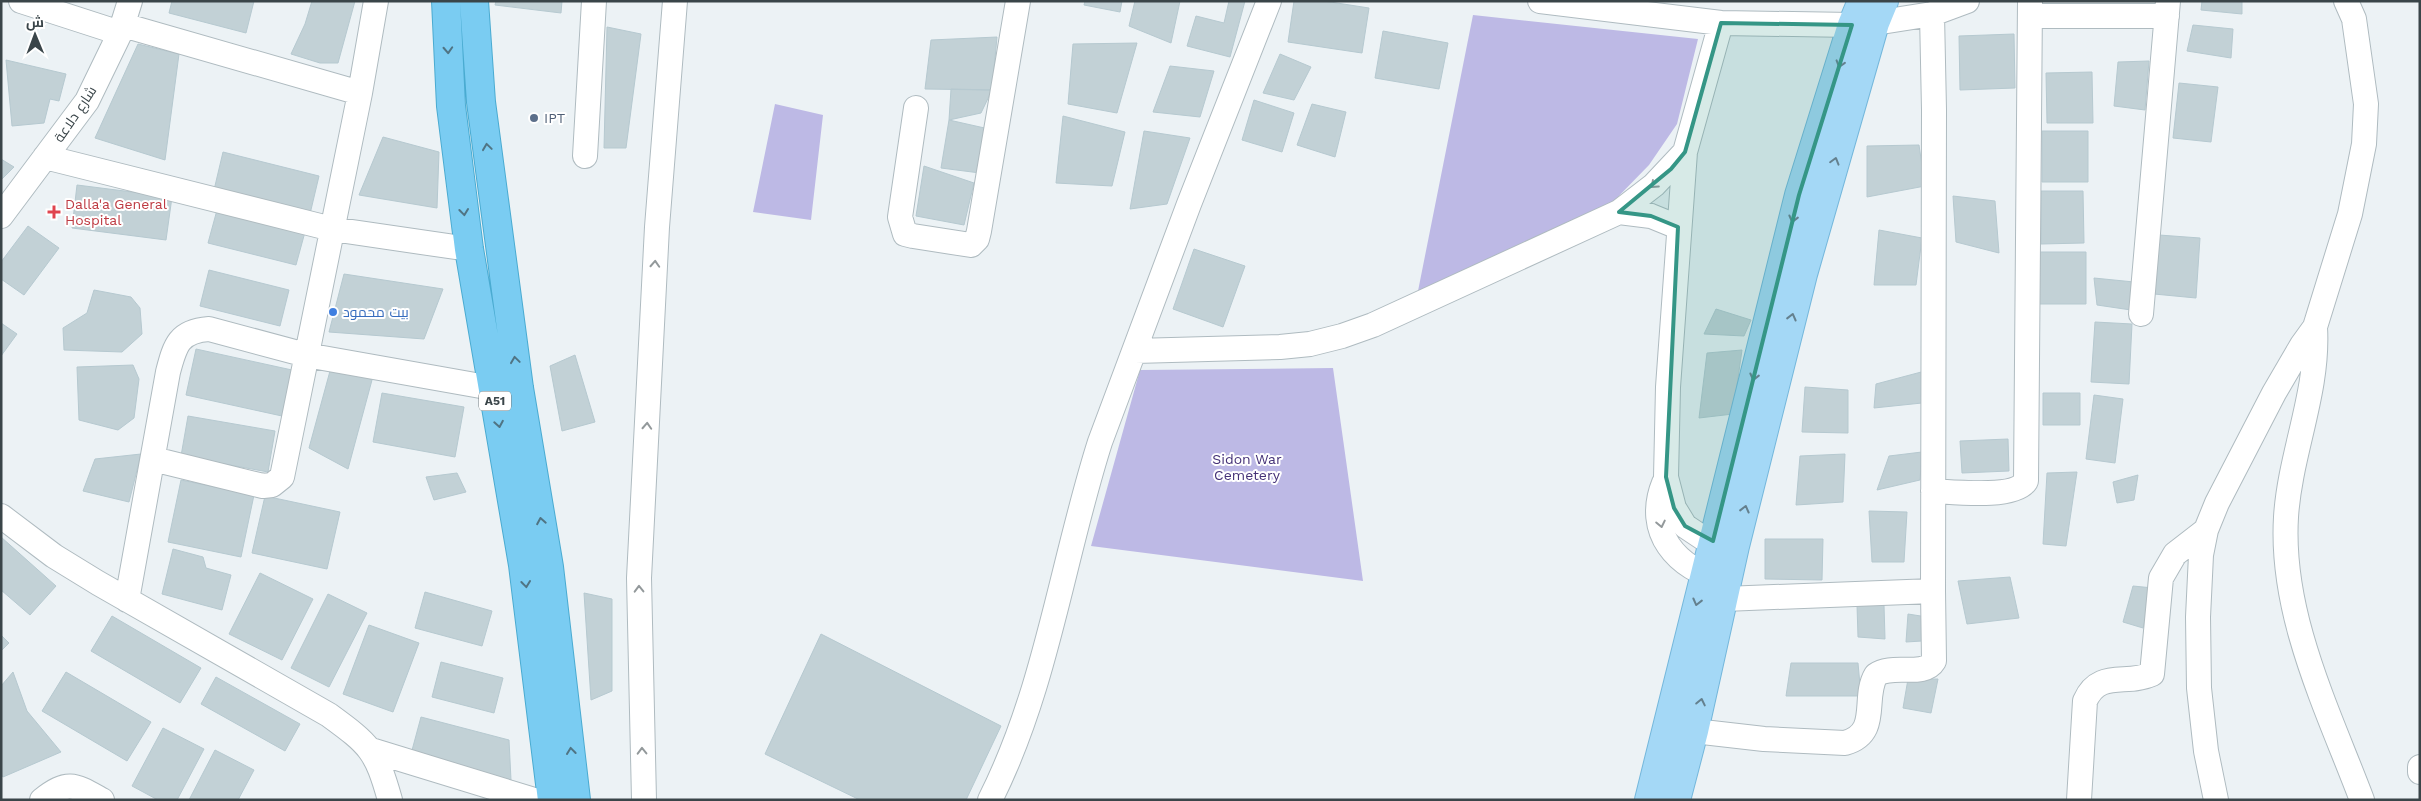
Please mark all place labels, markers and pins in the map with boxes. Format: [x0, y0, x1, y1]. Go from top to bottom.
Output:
place label: IPT [544, 110, 566, 126]
marker: IPT [528, 112, 540, 124]
place label: Dalla'a General Hospital [65, 196, 168, 228]
marker: Dalla'a General Hospital [47, 205, 61, 219]
place label: بيت محمود [343, 304, 409, 320]
marker: بيت محمود [327, 306, 339, 318]

